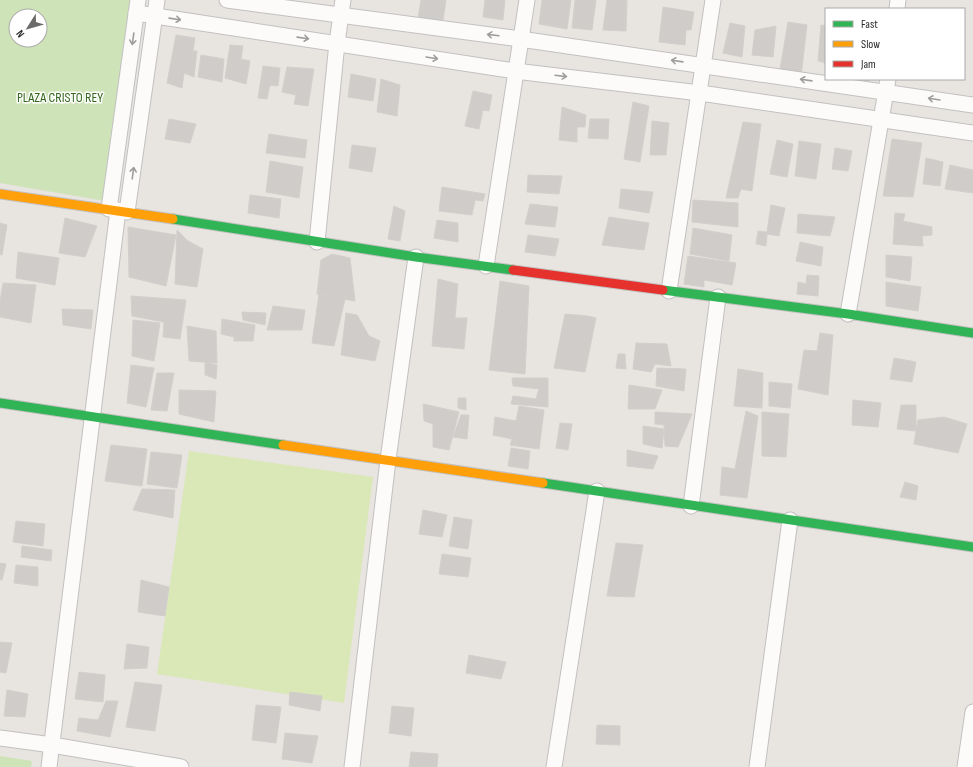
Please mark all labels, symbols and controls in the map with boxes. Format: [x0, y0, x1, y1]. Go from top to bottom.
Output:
north arrow [8, 8, 48, 48]
legend [825, 8, 965, 80]
one-way arrow [168, 15, 181, 23]
text: Fast [861, 17, 878, 32]
text: N [13, 27, 27, 40]
one-way arrow [487, 31, 500, 39]
one-way arrow [129, 32, 137, 45]
one-way arrow [296, 34, 309, 42]
text: Slow [861, 37, 880, 52]
one-way arrow [425, 54, 438, 62]
one-way arrow [671, 57, 684, 65]
text: Jam [860, 57, 876, 72]
one-way arrow [554, 73, 567, 80]
one-way arrow [800, 76, 813, 84]
park label: PLAZA CRISTO REY [17, 89, 103, 106]
one-way arrow [928, 95, 941, 103]
one-way arrow [129, 167, 137, 180]

